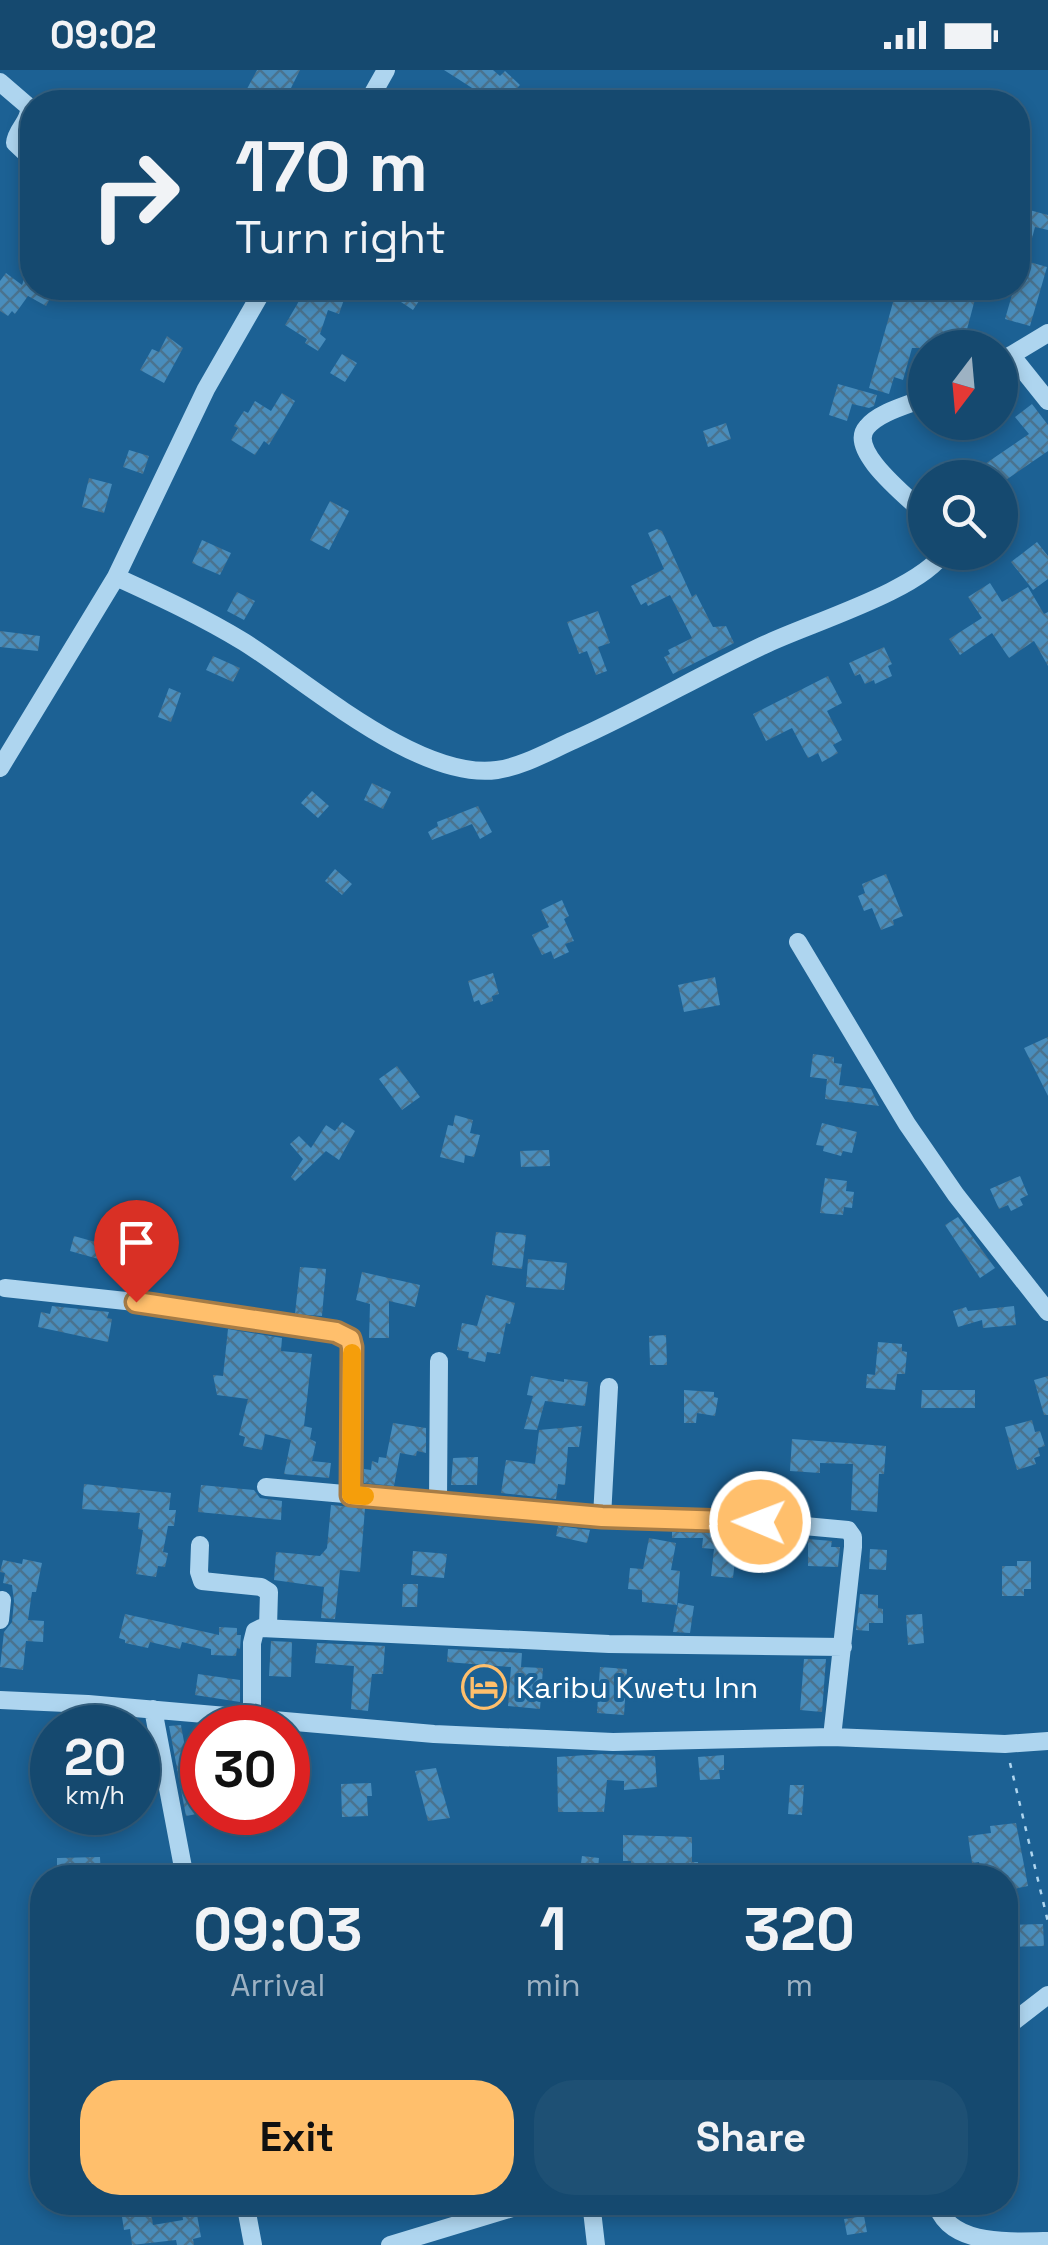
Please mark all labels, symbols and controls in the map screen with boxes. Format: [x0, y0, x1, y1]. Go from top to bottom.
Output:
text: 09:02 [50, 11, 157, 59]
text: 170 m [235, 122, 428, 211]
icon: right [70, 130, 200, 260]
text: Turn right [235, 209, 446, 266]
north arrow [908, 330, 1018, 440]
map controls [908, 330, 1018, 570]
button: search [908, 460, 1018, 570]
pin [94, 1200, 179, 1303]
icon: arrive [109, 1215, 164, 1270]
position arrow [708, 1470, 812, 1574]
hotel icon: Karibu Kwetu Inn [461, 1664, 507, 1710]
place label: Karibu Kwetu Inn [516, 1668, 758, 1707]
speed limit sign: 30 [180, 1705, 310, 1835]
text: 20 [64, 1726, 126, 1790]
text: km/h [65, 1779, 125, 1811]
text: 09:03 [193, 1891, 362, 1968]
text: 1 [540, 1891, 567, 1968]
text: 320 [744, 1891, 855, 1968]
text: Arrival [230, 1965, 325, 2005]
text: min [526, 1965, 581, 2005]
text: m [786, 1965, 813, 2005]
button: Exit [80, 2080, 514, 2195]
button: Share [534, 2080, 968, 2195]

